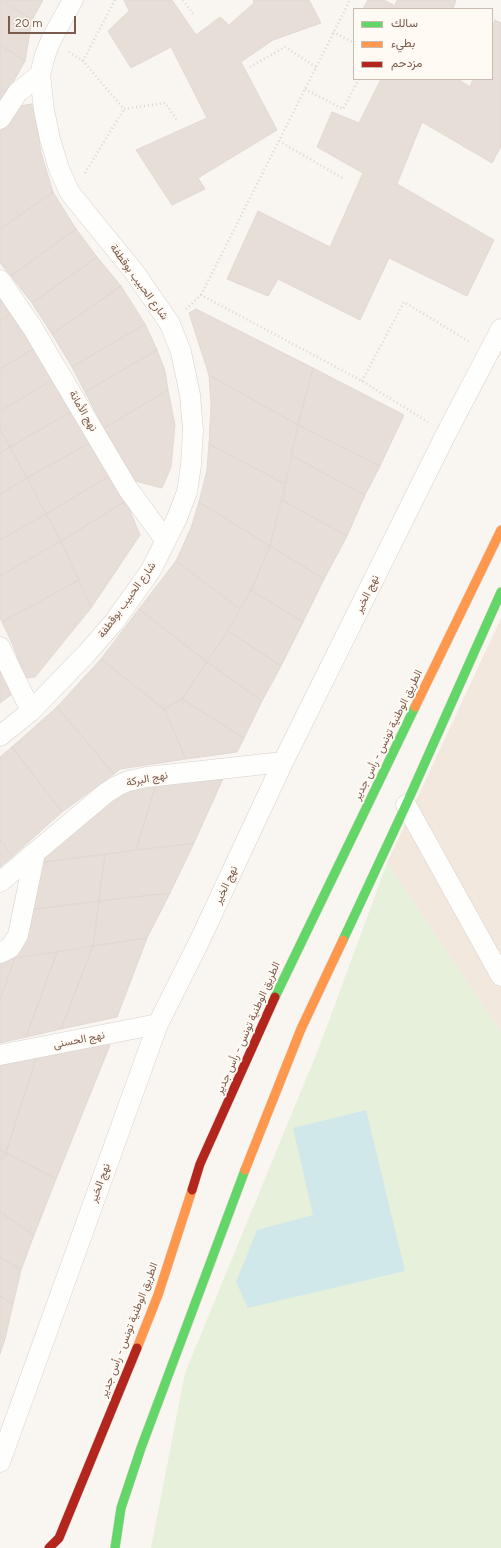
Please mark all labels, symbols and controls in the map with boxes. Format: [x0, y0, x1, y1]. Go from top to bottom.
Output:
scale bar [10, 8, 78, 34]
legend [353, 8, 493, 80]
text: 20 m [15, 16, 43, 30]
text: سالك [391, 16, 418, 30]
text: بطيء [391, 36, 415, 50]
text: مزدحم [391, 56, 422, 70]
street label: شارع الحبيب بوقطفة [107, 241, 171, 323]
street label: نهج الأمانة [66, 388, 100, 434]
street label: شارع الحبيب بوقطفة [95, 559, 159, 641]
street label: نهج الخير [352, 573, 382, 615]
street label: الطريق الوطنية تونس - رأس جدير [351, 668, 425, 802]
street label: نهج البركة [125, 768, 169, 790]
street label: نهج الخير [211, 864, 241, 906]
street label: الطريق الوطنية تونس - رأس جدير [213, 960, 283, 1096]
street label: نهج الحسنى [52, 1029, 106, 1051]
street label: نهج الخير [87, 1162, 113, 1204]
street label: الطريق الوطنية تونس - رأس جدير [97, 1261, 161, 1399]

